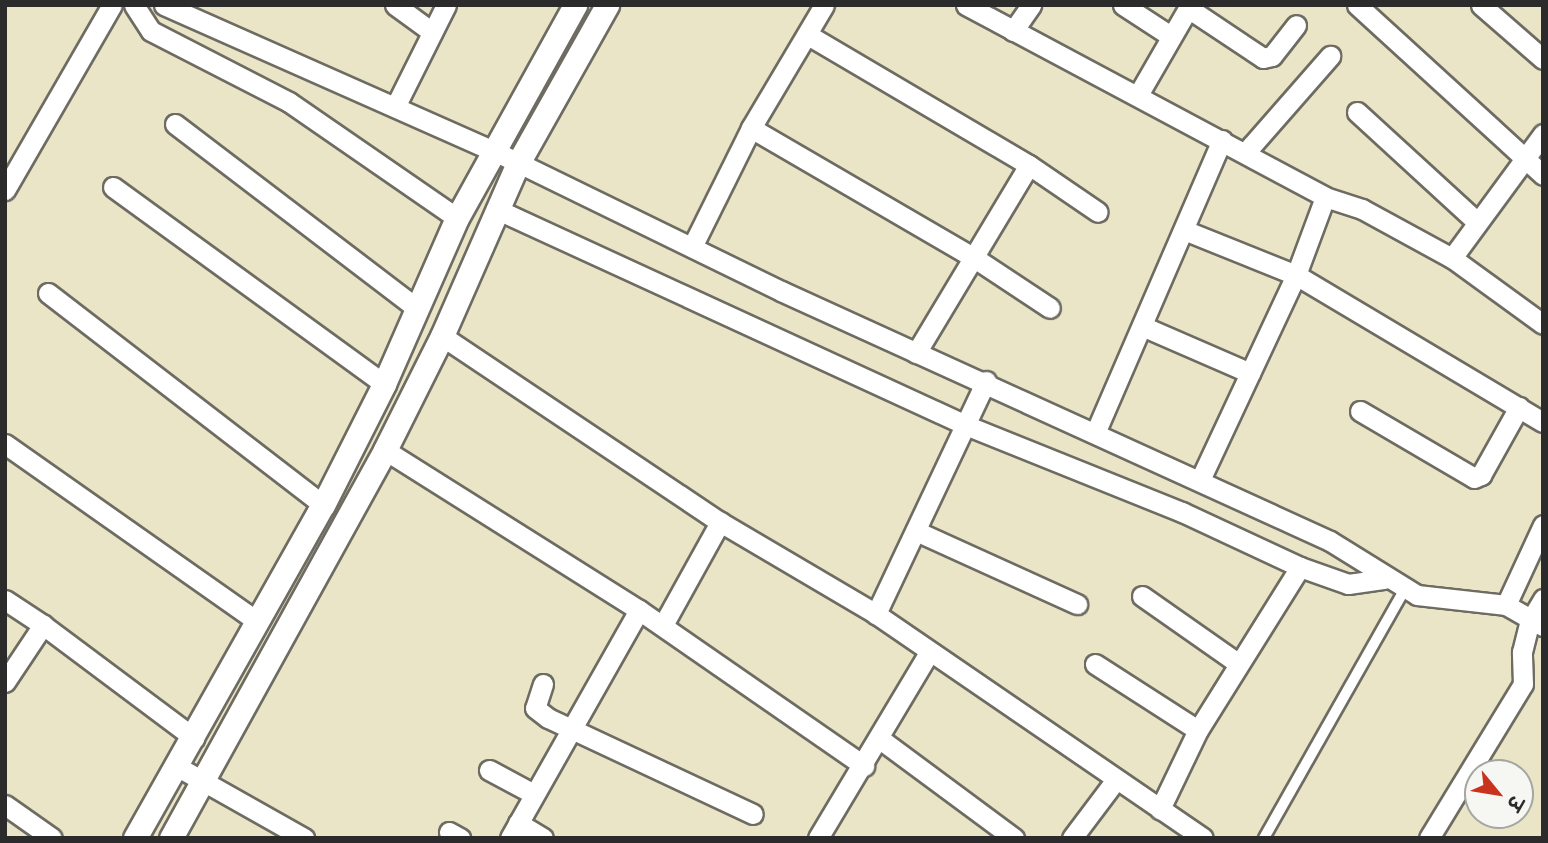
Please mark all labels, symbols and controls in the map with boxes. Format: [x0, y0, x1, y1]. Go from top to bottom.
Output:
north arrow [1464, 759, 1534, 829]
text: उ [1502, 792, 1529, 815]

